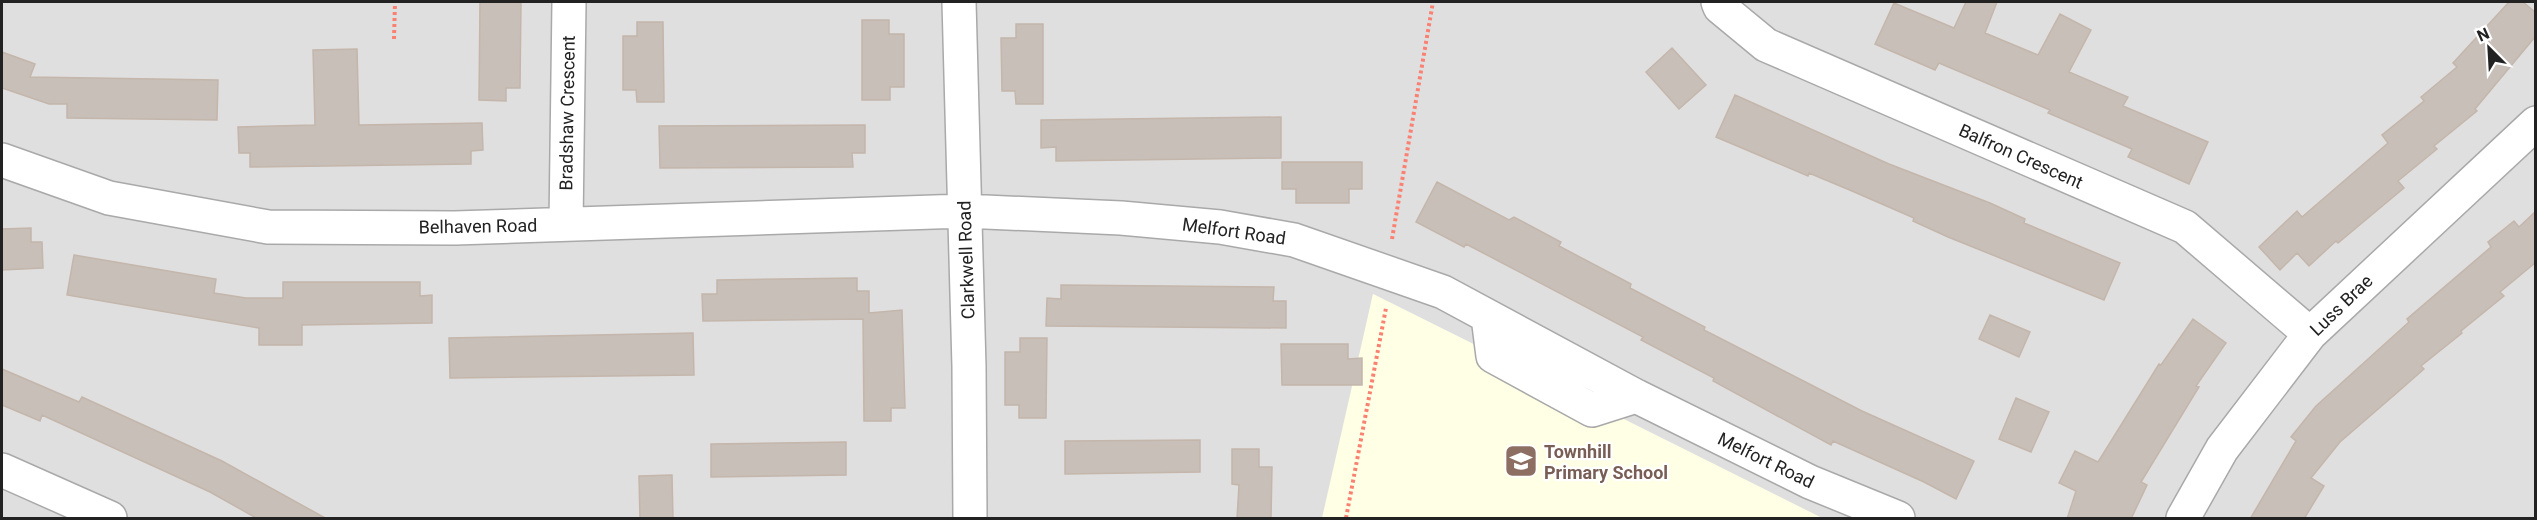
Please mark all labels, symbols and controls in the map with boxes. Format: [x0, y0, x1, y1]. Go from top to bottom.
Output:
north arrow [2459, 18, 2519, 78]
text: N [2474, 24, 2492, 46]
street label: Bradshaw Crescent [555, 35, 579, 191]
street label: Balfron Crescent [1956, 119, 2086, 193]
street label: Clarkwell Road [953, 200, 979, 320]
street label: Melfort Road [1181, 213, 1287, 249]
street label: Belhaven Road [419, 214, 537, 238]
street label: Luss Brae [2305, 270, 2377, 340]
street label: Melfort Road [1714, 428, 1818, 492]
place label: Townhill Primary School [1544, 441, 1668, 483]
school or university icon: Townhill Primary School [1503, 443, 1539, 479]

